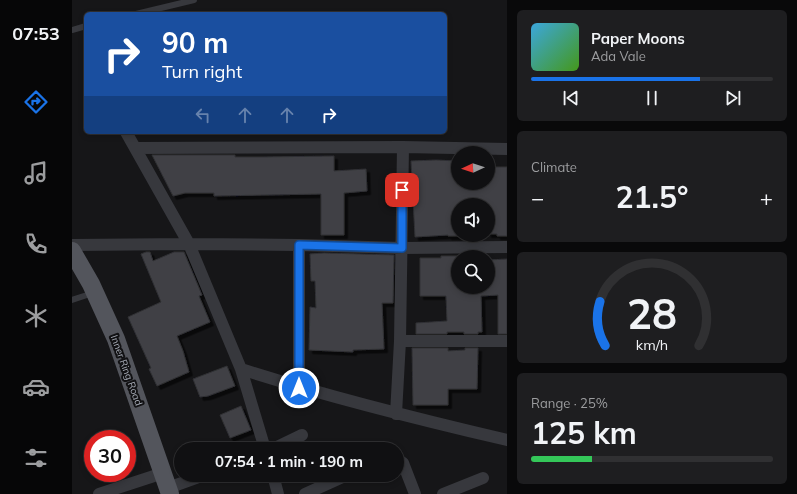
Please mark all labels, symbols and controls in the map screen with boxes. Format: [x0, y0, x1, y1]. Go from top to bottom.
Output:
text: 07:53 [12, 22, 60, 45]
text: 90 m [162, 25, 228, 60]
icon: right [96, 28, 148, 80]
text: Paper Moons [591, 29, 685, 48]
text: Ada Vale [591, 48, 646, 64]
text: Turn right [162, 60, 242, 83]
icon: previous [560, 87, 582, 109]
icon: pause [641, 87, 663, 109]
icon: next [722, 87, 744, 109]
icon: directions [22, 88, 50, 116]
icon: left [192, 104, 214, 126]
icon: ahead [234, 104, 256, 126]
icon: ahead [276, 104, 298, 126]
icon: right [318, 104, 340, 126]
north arrow [451, 146, 495, 190]
map controls [451, 146, 495, 294]
icon: music [22, 159, 50, 187]
text: Climate [531, 159, 577, 175]
pin [385, 173, 419, 207]
text: 21.5° [616, 178, 688, 216]
icon: arrive [391, 179, 413, 201]
text: − [531, 184, 544, 212]
text: + [760, 184, 773, 212]
button: sound [451, 198, 495, 242]
icon: phone [22, 230, 50, 258]
button: search [451, 250, 495, 294]
text: 28 [627, 286, 677, 338]
icon: climate [22, 302, 50, 330]
street label: Inner Ring Road [108, 333, 145, 407]
text: km/h [636, 335, 668, 353]
position arrow [278, 367, 320, 409]
icon: car [22, 373, 50, 401]
text: Range · 25% [531, 395, 608, 411]
text: 125 km [531, 414, 637, 452]
speed limit sign: 30 [84, 430, 136, 482]
icon: filters [22, 444, 50, 472]
text: 07:54 · 1 min · 190 m [215, 452, 363, 471]

